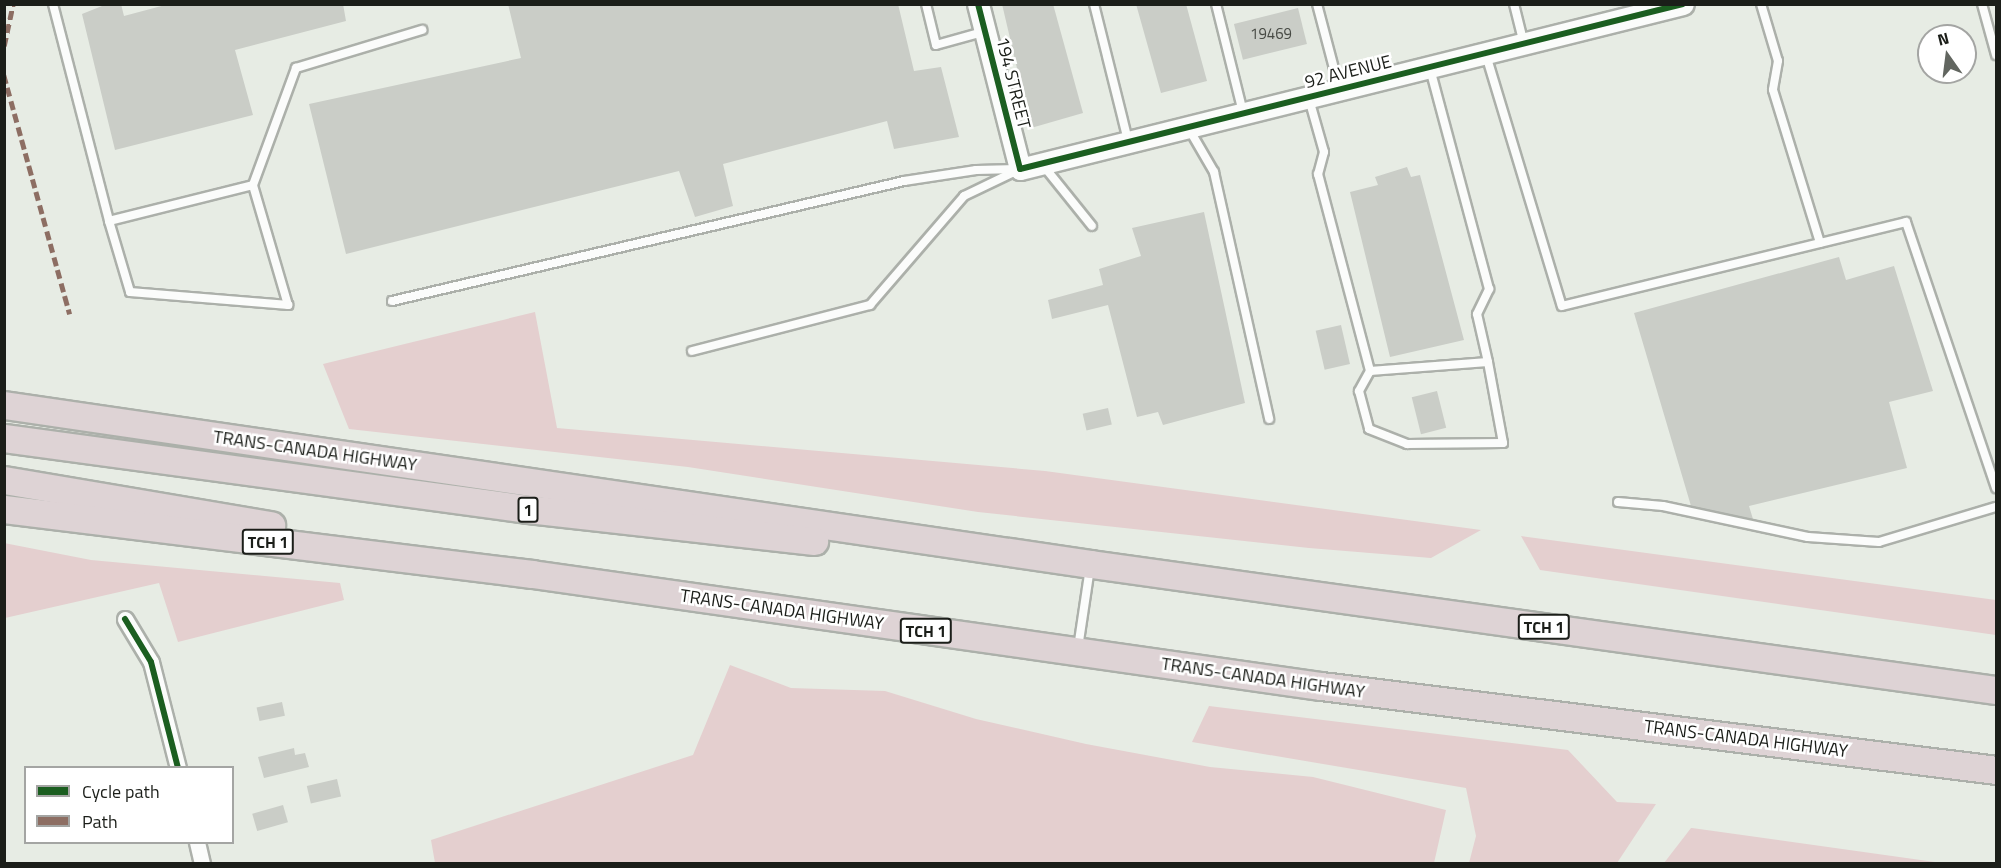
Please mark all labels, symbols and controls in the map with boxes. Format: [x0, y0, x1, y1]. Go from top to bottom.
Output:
north arrow [1917, 24, 1977, 84]
house number: 19469 [1250, 25, 1292, 43]
text: N [1935, 25, 1951, 51]
street label: 194 STREET [991, 35, 1035, 131]
street label: 92 AVENUE [1302, 51, 1394, 93]
street label: TRANS-CANADA HIGHWAY [212, 426, 418, 476]
road number: 1 [518, 497, 538, 523]
road number: TCH 1 [241, 529, 295, 555]
street label: TRANS-CANADA HIGHWAY [679, 585, 885, 635]
road number: TCH 1 [1517, 614, 1571, 640]
road number: TCH 1 [899, 618, 953, 644]
street label: TRANS-CANADA HIGHWAY [1160, 653, 1366, 703]
street label: TRANS-CANADA HIGHWAY [1643, 716, 1849, 762]
legend [24, 766, 234, 844]
text: Cycle path [82, 778, 160, 805]
text: Path [82, 808, 118, 835]

